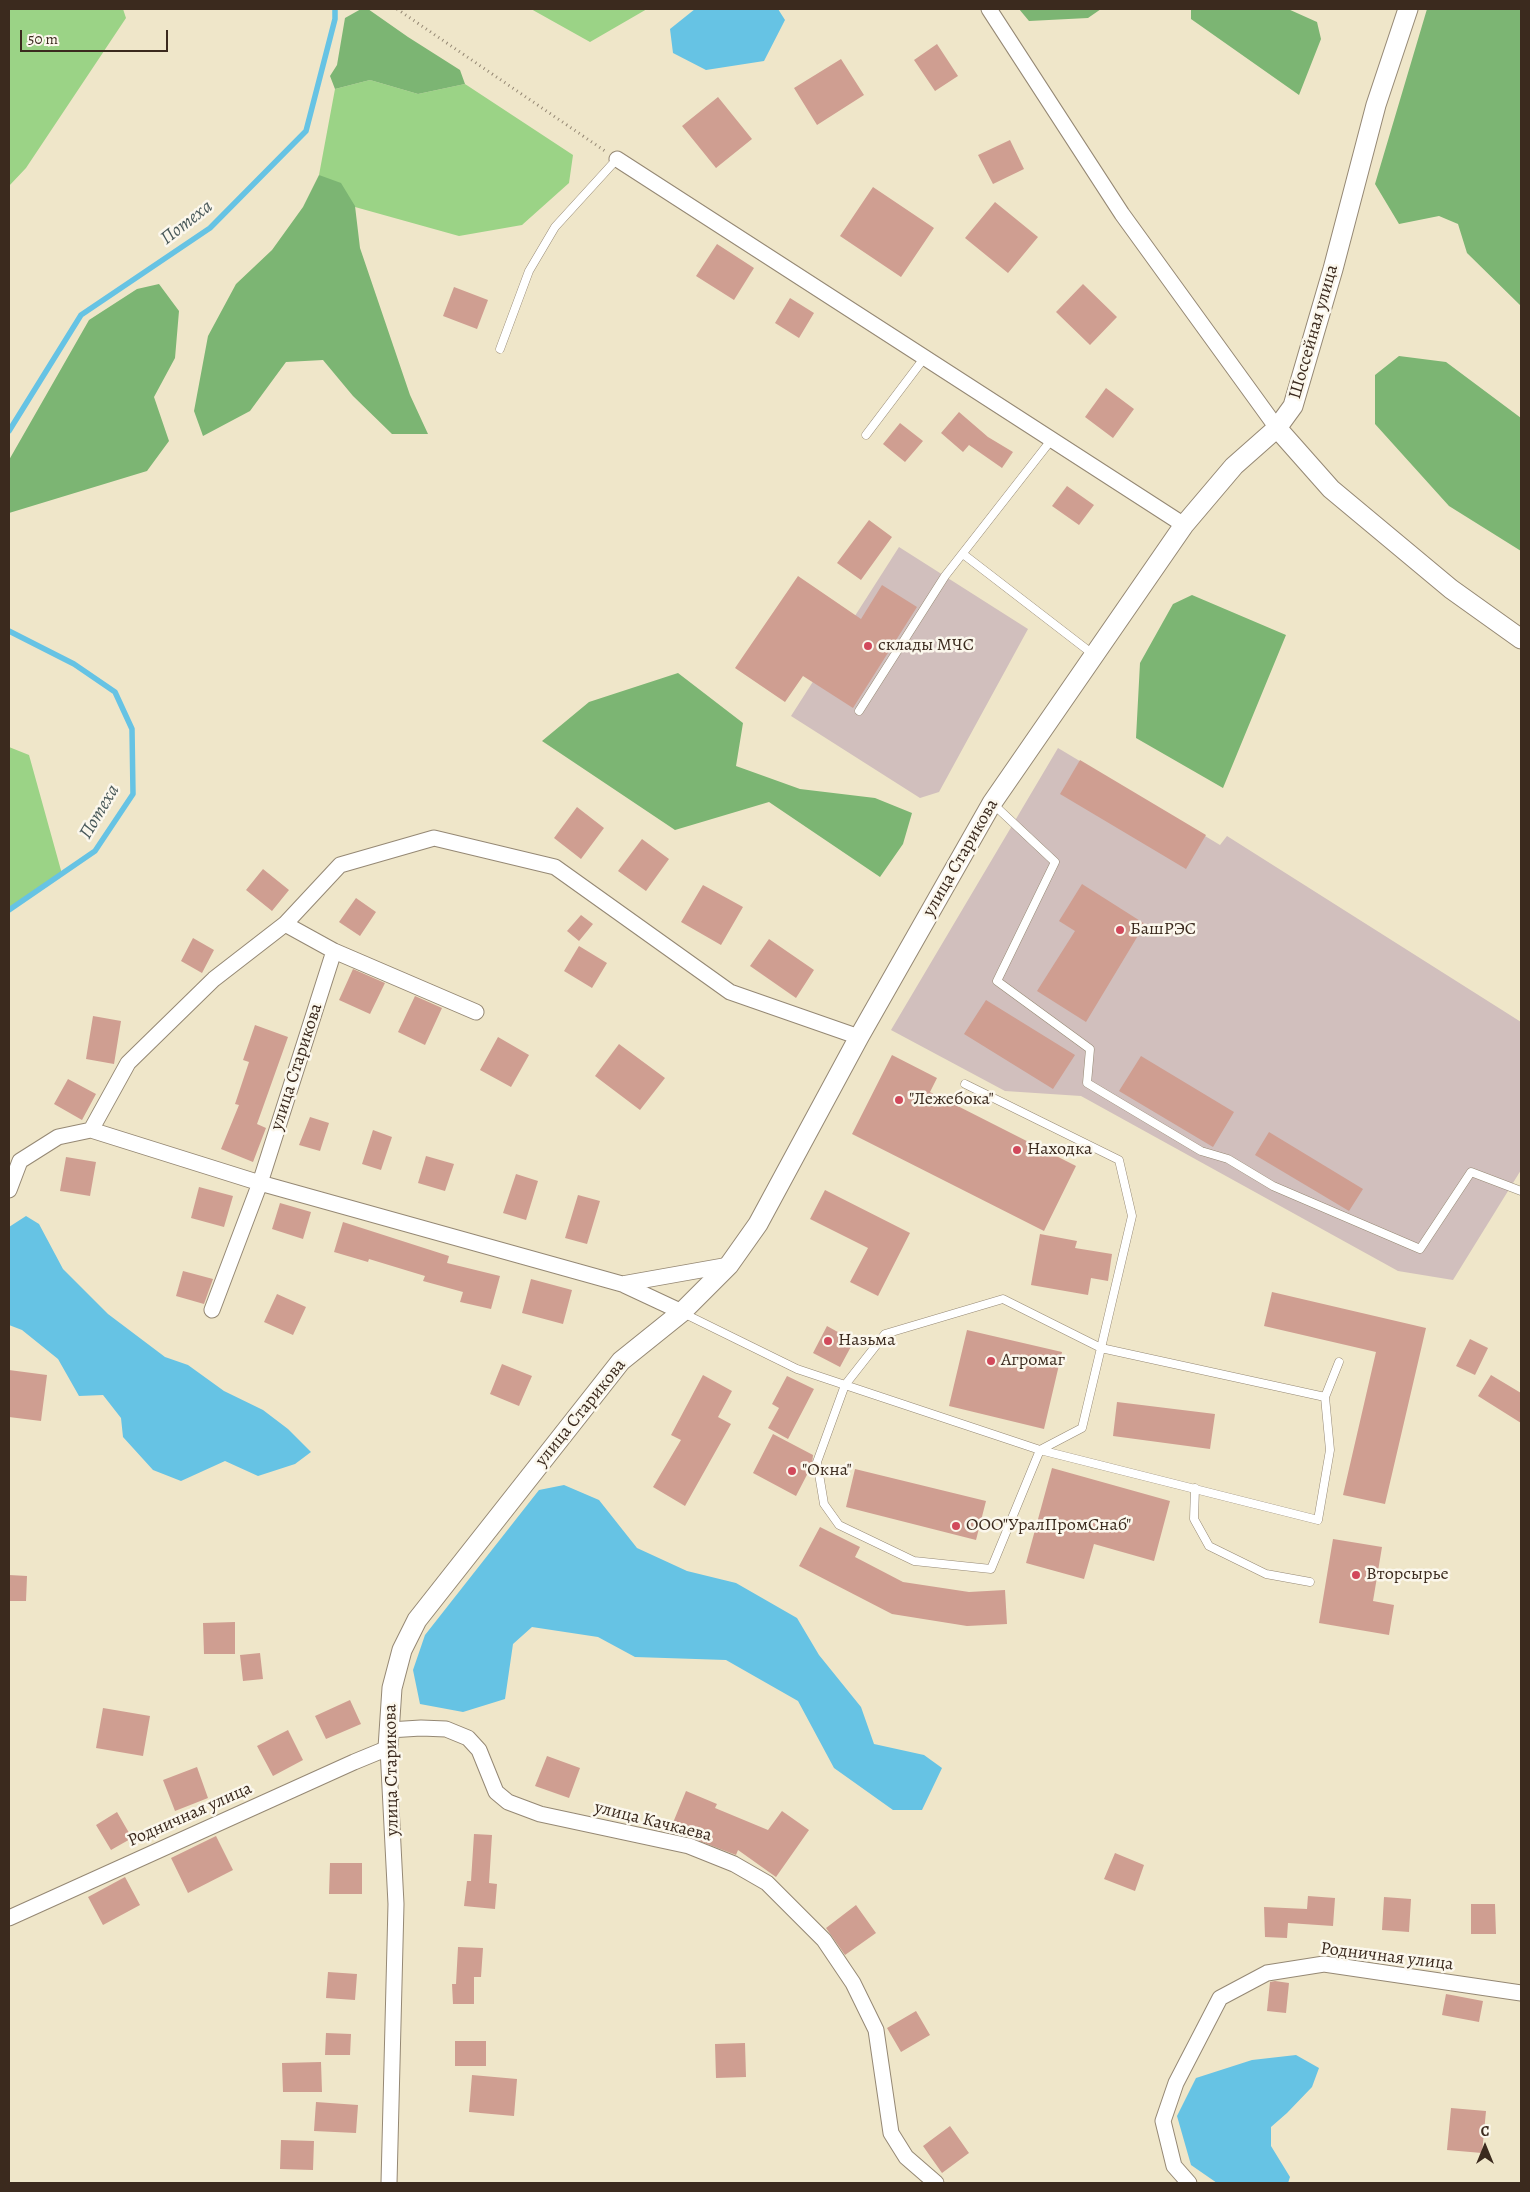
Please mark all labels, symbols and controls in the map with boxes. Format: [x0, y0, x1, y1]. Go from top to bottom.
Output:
scale bar [22, 20, 170, 52]
text: 50 m [28, 29, 58, 49]
water label: Потеха [156, 196, 218, 250]
street label: Шоссейная улица [1285, 262, 1343, 402]
place label: склады МЧС [878, 635, 974, 657]
marker: склады МЧС [862, 640, 874, 652]
water label: Потеха [75, 781, 125, 843]
street label: улица Старикова [919, 795, 1003, 921]
place label: БашРЭС [1130, 919, 1196, 941]
marker: БашРЭС [1114, 924, 1126, 936]
street label: улица Старикова [266, 1001, 328, 1133]
place label: "Лежебока" [909, 1089, 994, 1111]
marker: "Лежебока" [893, 1094, 905, 1106]
place label: Находка [1027, 1139, 1092, 1161]
marker: Находка [1011, 1144, 1023, 1156]
place label: Назьма [838, 1330, 895, 1352]
marker: Назьма [822, 1335, 834, 1347]
place label: Агромаг [1001, 1350, 1065, 1372]
street label: улица Старикова [531, 1355, 631, 1471]
marker: Агромаг [985, 1355, 997, 1367]
place label: "Окна" [802, 1460, 852, 1482]
marker: "Окна" [786, 1465, 798, 1477]
place label: ООО"УралПромСнаб" [966, 1515, 1131, 1537]
marker: ООО"УралПромСнаб" [950, 1520, 962, 1532]
place label: Вторсырье [1366, 1564, 1449, 1586]
marker: Вторсырье [1350, 1569, 1362, 1581]
street label: улица Старикова [380, 1704, 404, 1836]
street label: Родничная улица [125, 1778, 255, 1852]
street label: улица Качкаева [592, 1797, 714, 1847]
street label: Родничная улица [1319, 1938, 1455, 1976]
north arrow [1460, 2122, 1510, 2172]
text: С [1481, 2122, 1489, 2141]

